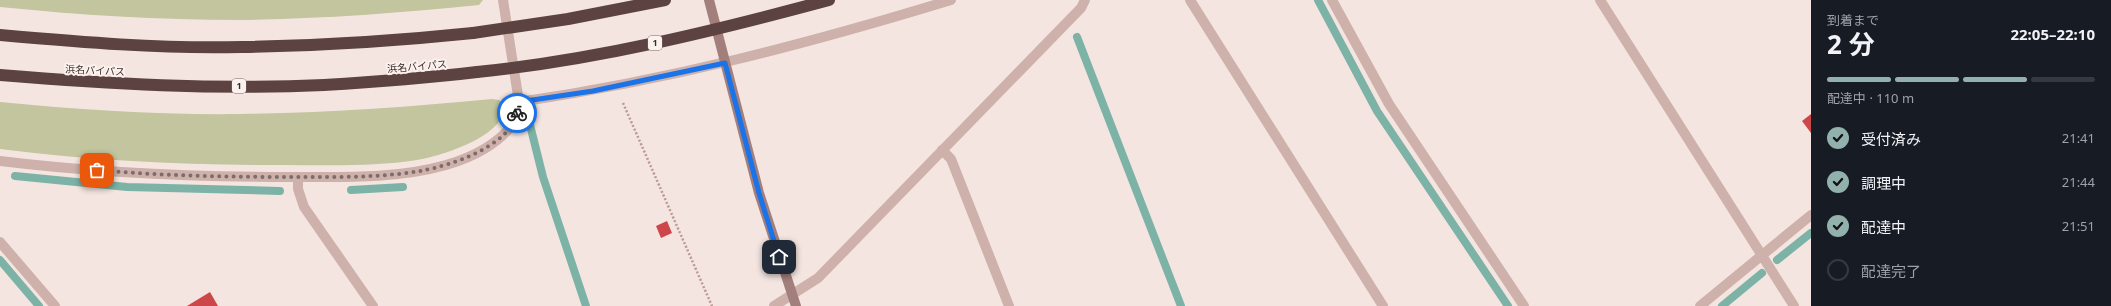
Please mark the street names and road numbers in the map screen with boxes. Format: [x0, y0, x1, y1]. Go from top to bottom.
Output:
road number: 1 [648, 36, 662, 50]
street label: 浜名バイパス [387, 56, 447, 76]
street label: 浜名バイパス [65, 61, 125, 79]
road number: 1 [232, 79, 246, 93]

